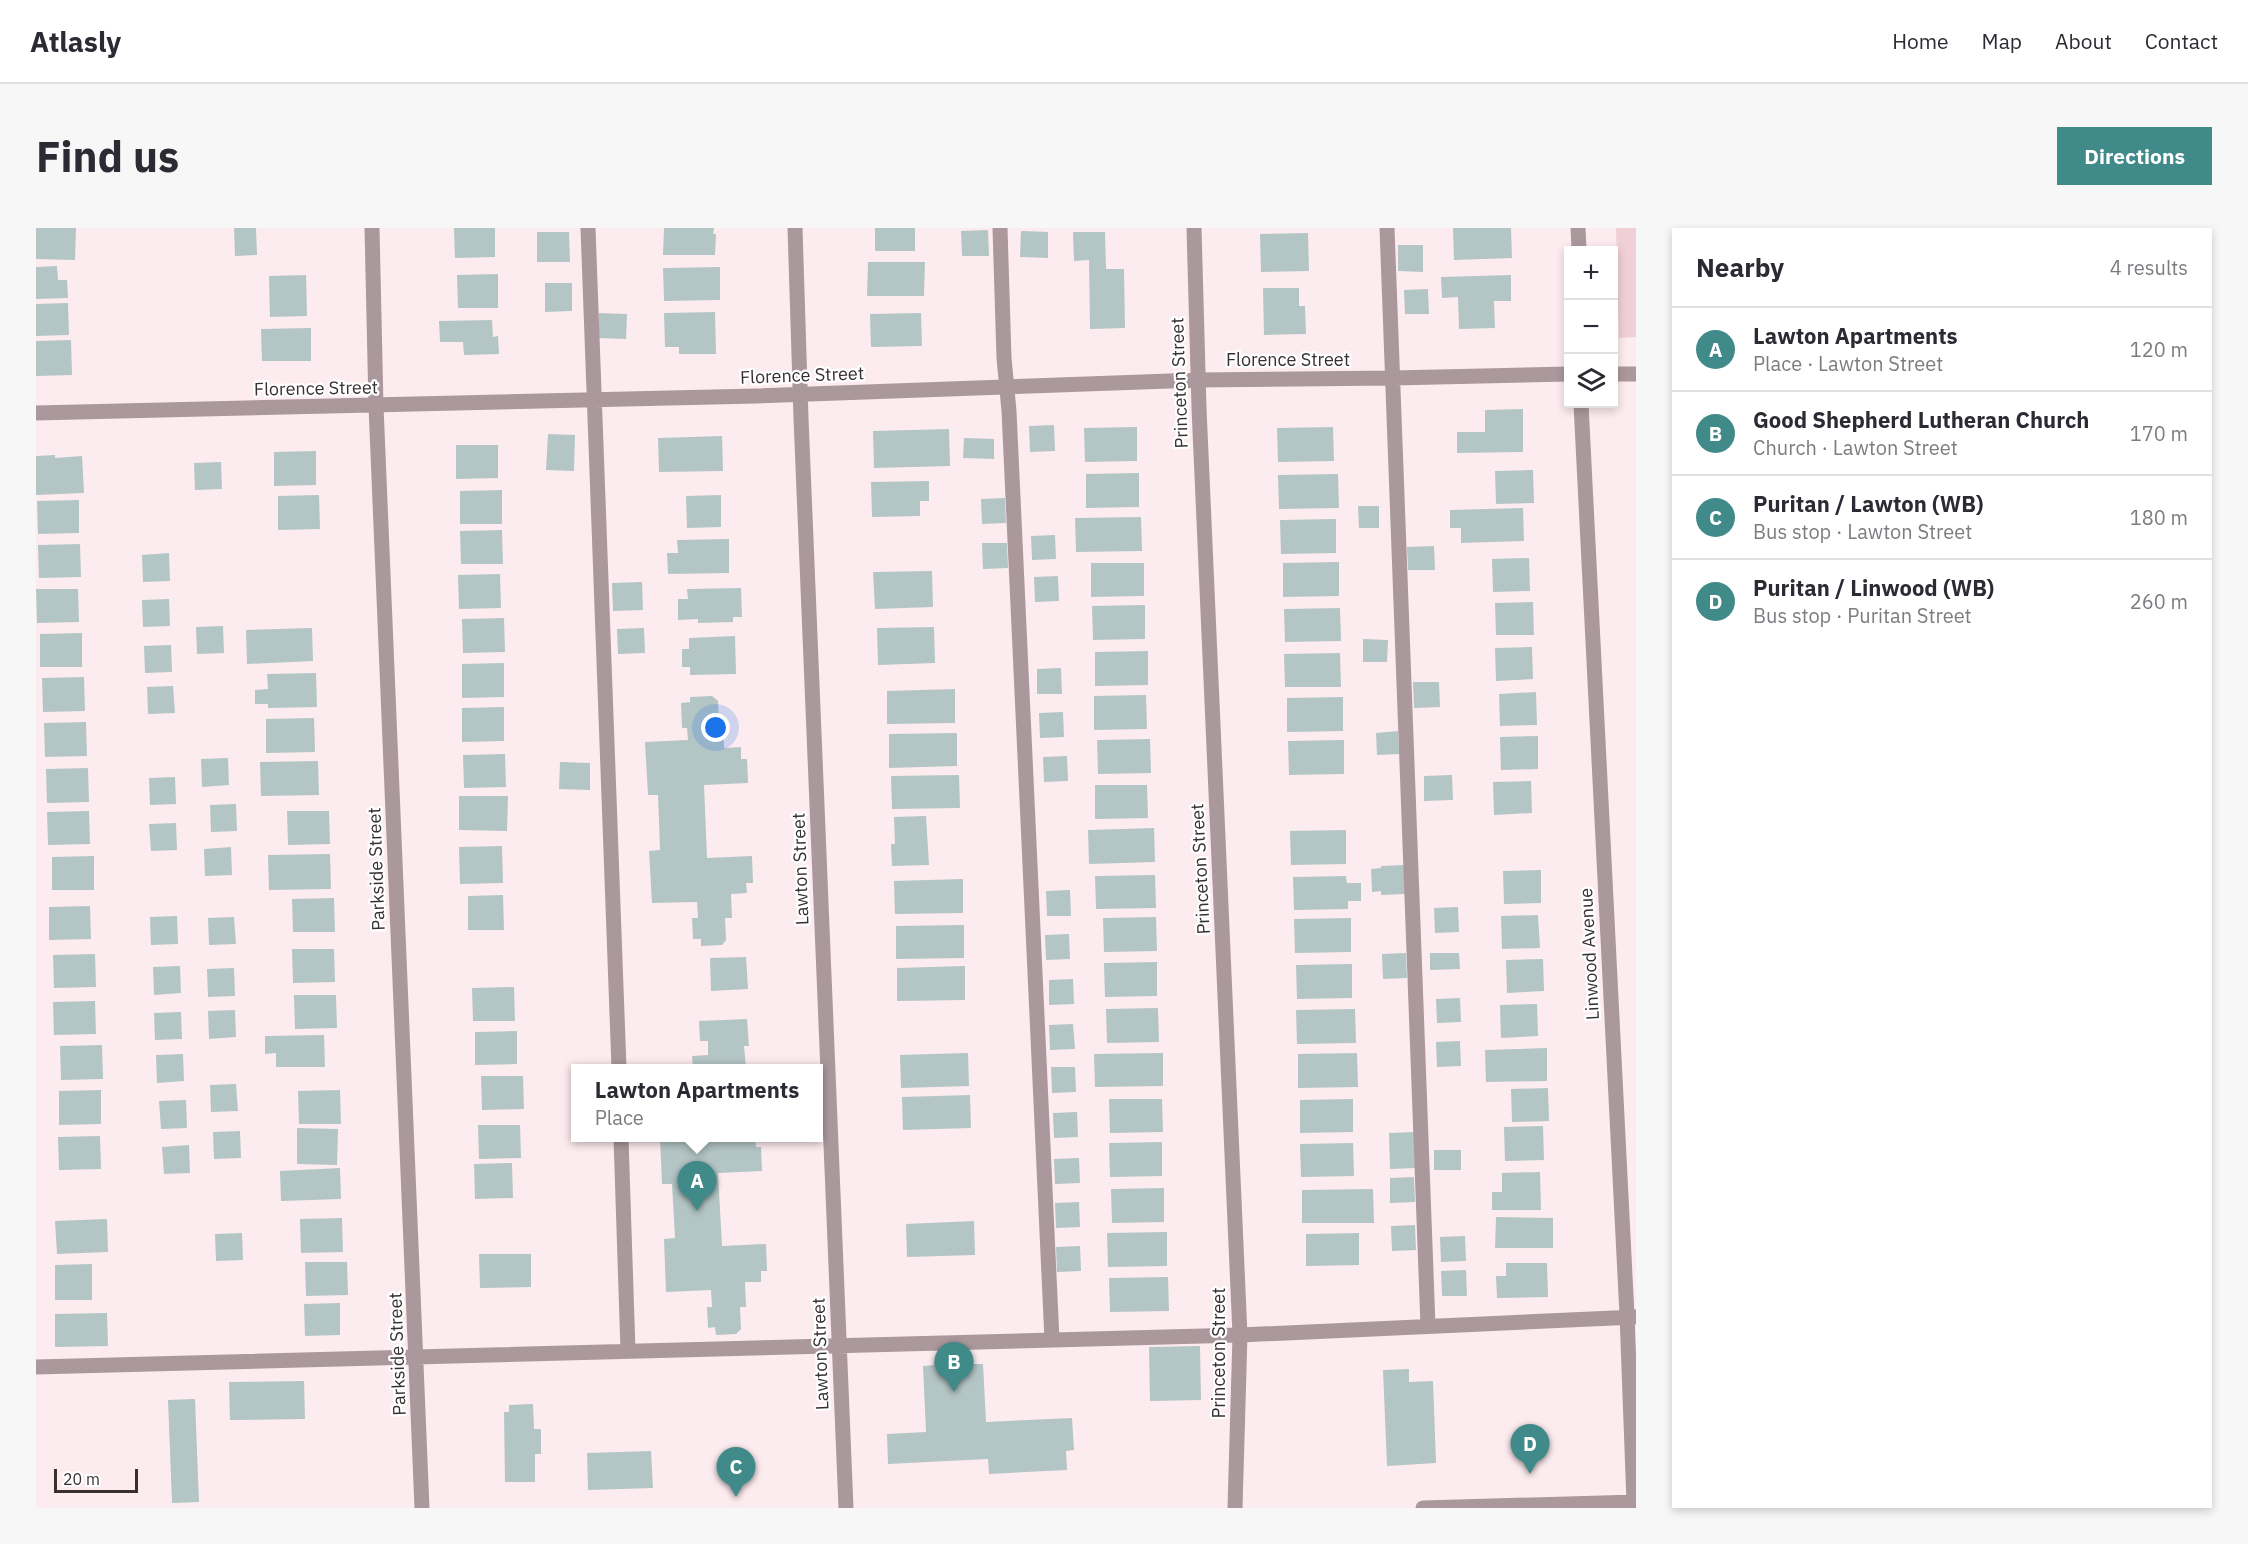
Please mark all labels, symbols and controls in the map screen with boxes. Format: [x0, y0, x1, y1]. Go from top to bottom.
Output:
text: Atlasly [30, 23, 121, 60]
text: Home [1892, 27, 1949, 55]
text: Map [1982, 27, 2022, 55]
text: About [2055, 27, 2112, 55]
text: Contact [2145, 27, 2218, 55]
button: Directions [2057, 127, 2212, 185]
text: Find us [36, 129, 179, 184]
map controls [1564, 246, 1618, 408]
button: + [1564, 246, 1618, 300]
text: Nearby [1696, 250, 1784, 284]
text: 4 results [2110, 254, 2188, 281]
button: − [1564, 300, 1618, 354]
street label: Princeton Street [1165, 317, 1193, 449]
text: Lawton Apartments [1753, 321, 1958, 350]
text: A [1709, 336, 1722, 363]
text: 120 m [2130, 336, 2188, 363]
street label: Florence Street [1226, 348, 1350, 371]
text: Place · Lawton Street [1753, 350, 1943, 377]
button: layers [1564, 354, 1618, 408]
street label: Florence Street [740, 361, 864, 389]
street label: Florence Street [254, 375, 378, 401]
text: Good Shepherd Lutheran Church [1753, 405, 2089, 434]
text: B [1709, 420, 1722, 447]
text: 170 m [2130, 420, 2188, 447]
text: Church · Lawton Street [1753, 434, 1958, 461]
text: Puritan / Lawton (WB) [1753, 489, 1983, 518]
text: C [1709, 504, 1722, 531]
text: 180 m [2130, 504, 2188, 531]
text: Bus stop · Lawton Street [1753, 518, 1972, 545]
text: Puritan / Linwood (WB) [1753, 573, 1994, 602]
text: D [1709, 588, 1722, 615]
text: 260 m [2130, 588, 2188, 615]
text: Bus stop · Puritan Street [1753, 602, 1972, 629]
your location [701, 713, 730, 742]
street label: Princeton Street [1185, 803, 1215, 935]
street label: Parkside Street [362, 807, 390, 931]
street label: Lawton Street [787, 812, 813, 926]
street label: Linwood Avenue [1574, 887, 1604, 1021]
popup [571, 1064, 823, 1142]
text: Lawton Apartments [595, 1075, 799, 1104]
text: Place [595, 1104, 644, 1131]
pin: A [678, 1162, 716, 1211]
street label: Princeton Street [1207, 1287, 1230, 1419]
street label: Parkside Street [383, 1292, 411, 1416]
street label: Lawton Street [807, 1297, 833, 1411]
pin: B [934, 1342, 974, 1392]
pin: D [1510, 1424, 1550, 1474]
pin: C [716, 1448, 756, 1497]
scale bar [54, 1466, 138, 1494]
text: 20 m [63, 1469, 100, 1489]

